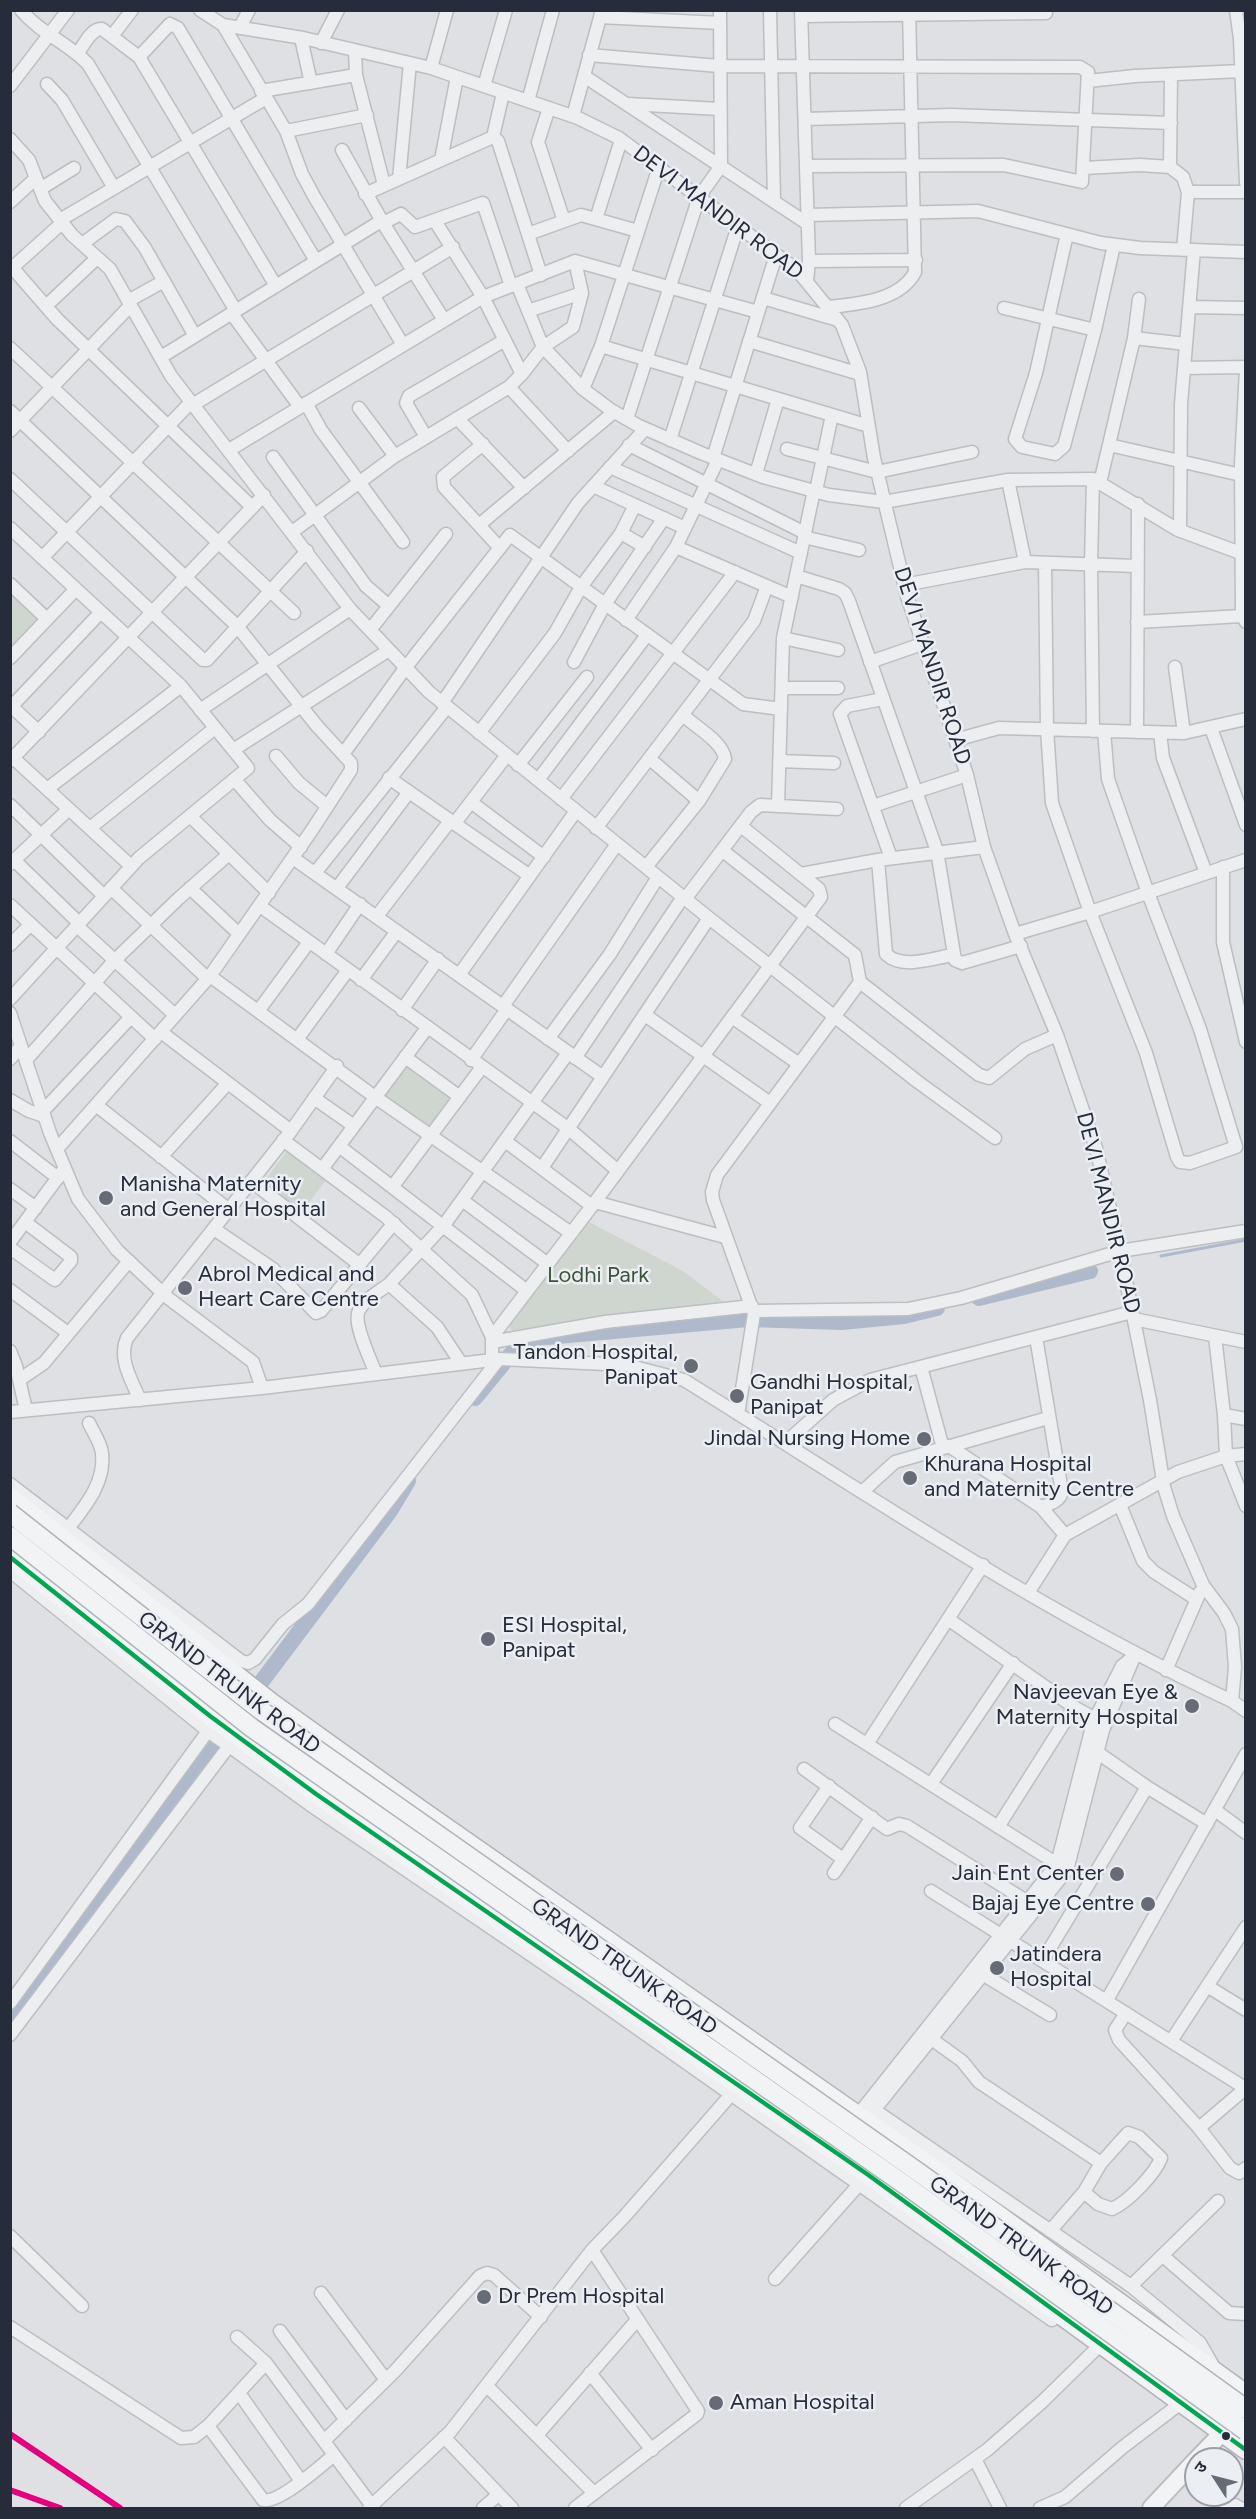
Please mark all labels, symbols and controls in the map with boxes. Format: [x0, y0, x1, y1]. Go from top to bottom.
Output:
street label: DEVI MANDIR ROAD [628, 140, 808, 286]
street label: DEVI MANDIR ROAD [888, 564, 976, 768]
street label: DEVI MANDIR ROAD [1070, 1110, 1146, 1316]
place label: Manisha Maternity and General Hospital [120, 1172, 326, 1224]
marker: Manisha Maternity and General Hospital [97, 1189, 115, 1207]
place label: Abrol Medical and Heart Care Centre [198, 1262, 379, 1314]
park label: Lodhi Park [547, 1263, 649, 1289]
marker: Abrol Medical and Heart Care Centre [176, 1279, 194, 1297]
place label: Tandon Hospital, Panipat [513, 1340, 678, 1392]
marker: Tandon Hospital, Panipat [682, 1357, 700, 1375]
place label: Gandhi Hospital, Panipat [750, 1370, 913, 1422]
marker: Gandhi Hospital, Panipat [728, 1387, 746, 1405]
place label: Jindal Nursing Home [704, 1426, 910, 1452]
marker: Jindal Nursing Home [915, 1430, 933, 1448]
place label: Khurana Hospital and Maternity Centre [924, 1452, 1134, 1504]
marker: Khurana Hospital and Maternity Centre [901, 1469, 919, 1487]
street label: GRAND TRUNK ROAD [133, 1606, 325, 1760]
place label: ESI Hospital, Panipat [502, 1613, 627, 1664]
marker: ESI Hospital, Panipat [479, 1630, 497, 1648]
place label: Navjeevan Eye & Maternity Hospital [996, 1680, 1178, 1732]
marker: Navjeevan Eye & Maternity Hospital [1183, 1697, 1201, 1715]
place label: Jain Ent Center [952, 1861, 1104, 1887]
marker: Jain Ent Center [1108, 1865, 1126, 1883]
place label: Bajaj Eye Centre [971, 1891, 1134, 1917]
street label: GRAND TRUNK ROAD [526, 1893, 722, 2041]
marker: Bajaj Eye Centre [1139, 1895, 1157, 1913]
place label: Jatindera Hospital [1010, 1942, 1102, 1994]
marker: Jatindera Hospital [988, 1959, 1006, 1977]
street label: GRAND TRUNK ROAD [924, 2170, 1118, 2322]
place label: Dr Prem Hospital [498, 2284, 664, 2310]
marker: Dr Prem Hospital [475, 2288, 493, 2306]
place label: Aman Hospital [730, 2390, 875, 2416]
marker: Aman Hospital [707, 2394, 725, 2412]
unlabelled marker [1220, 2430, 1232, 2442]
north arrow [1184, 2447, 1244, 2507]
text: उ [1190, 2458, 1211, 2477]

